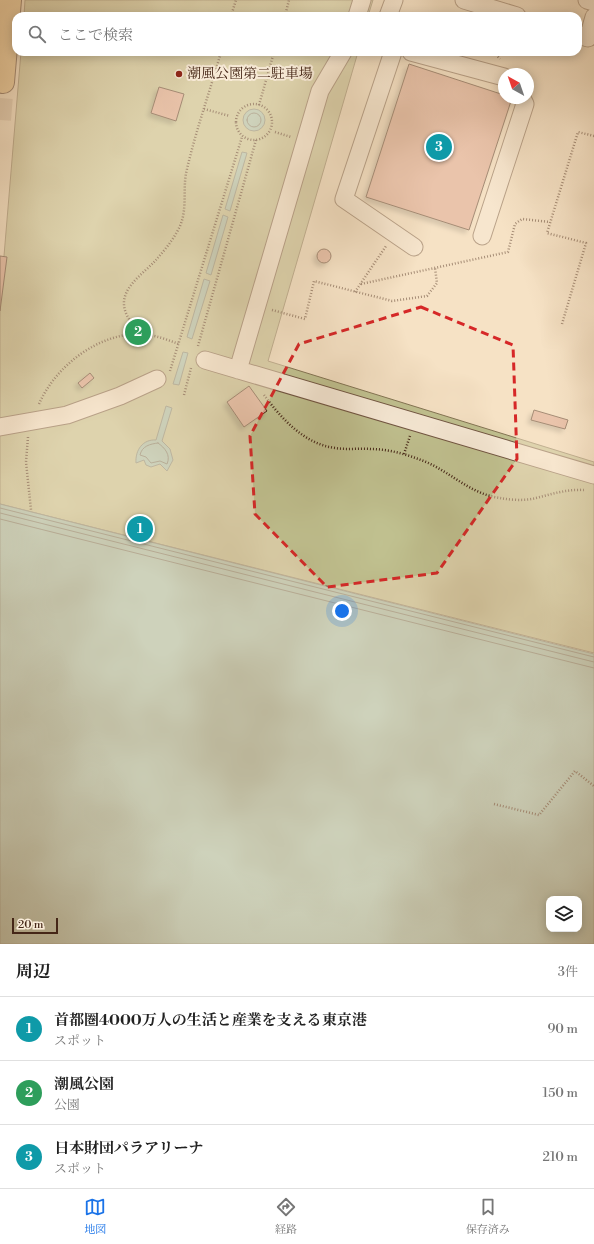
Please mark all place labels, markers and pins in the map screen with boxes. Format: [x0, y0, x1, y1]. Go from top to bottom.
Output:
place label: 潮風公園第二駐車場 [187, 65, 313, 83]
marker: 潮風公園第二駐車場 [174, 69, 184, 79]
pin: 3 [426, 132, 452, 162]
pin: 2 [125, 317, 151, 347]
pin: 1 [127, 514, 153, 544]

